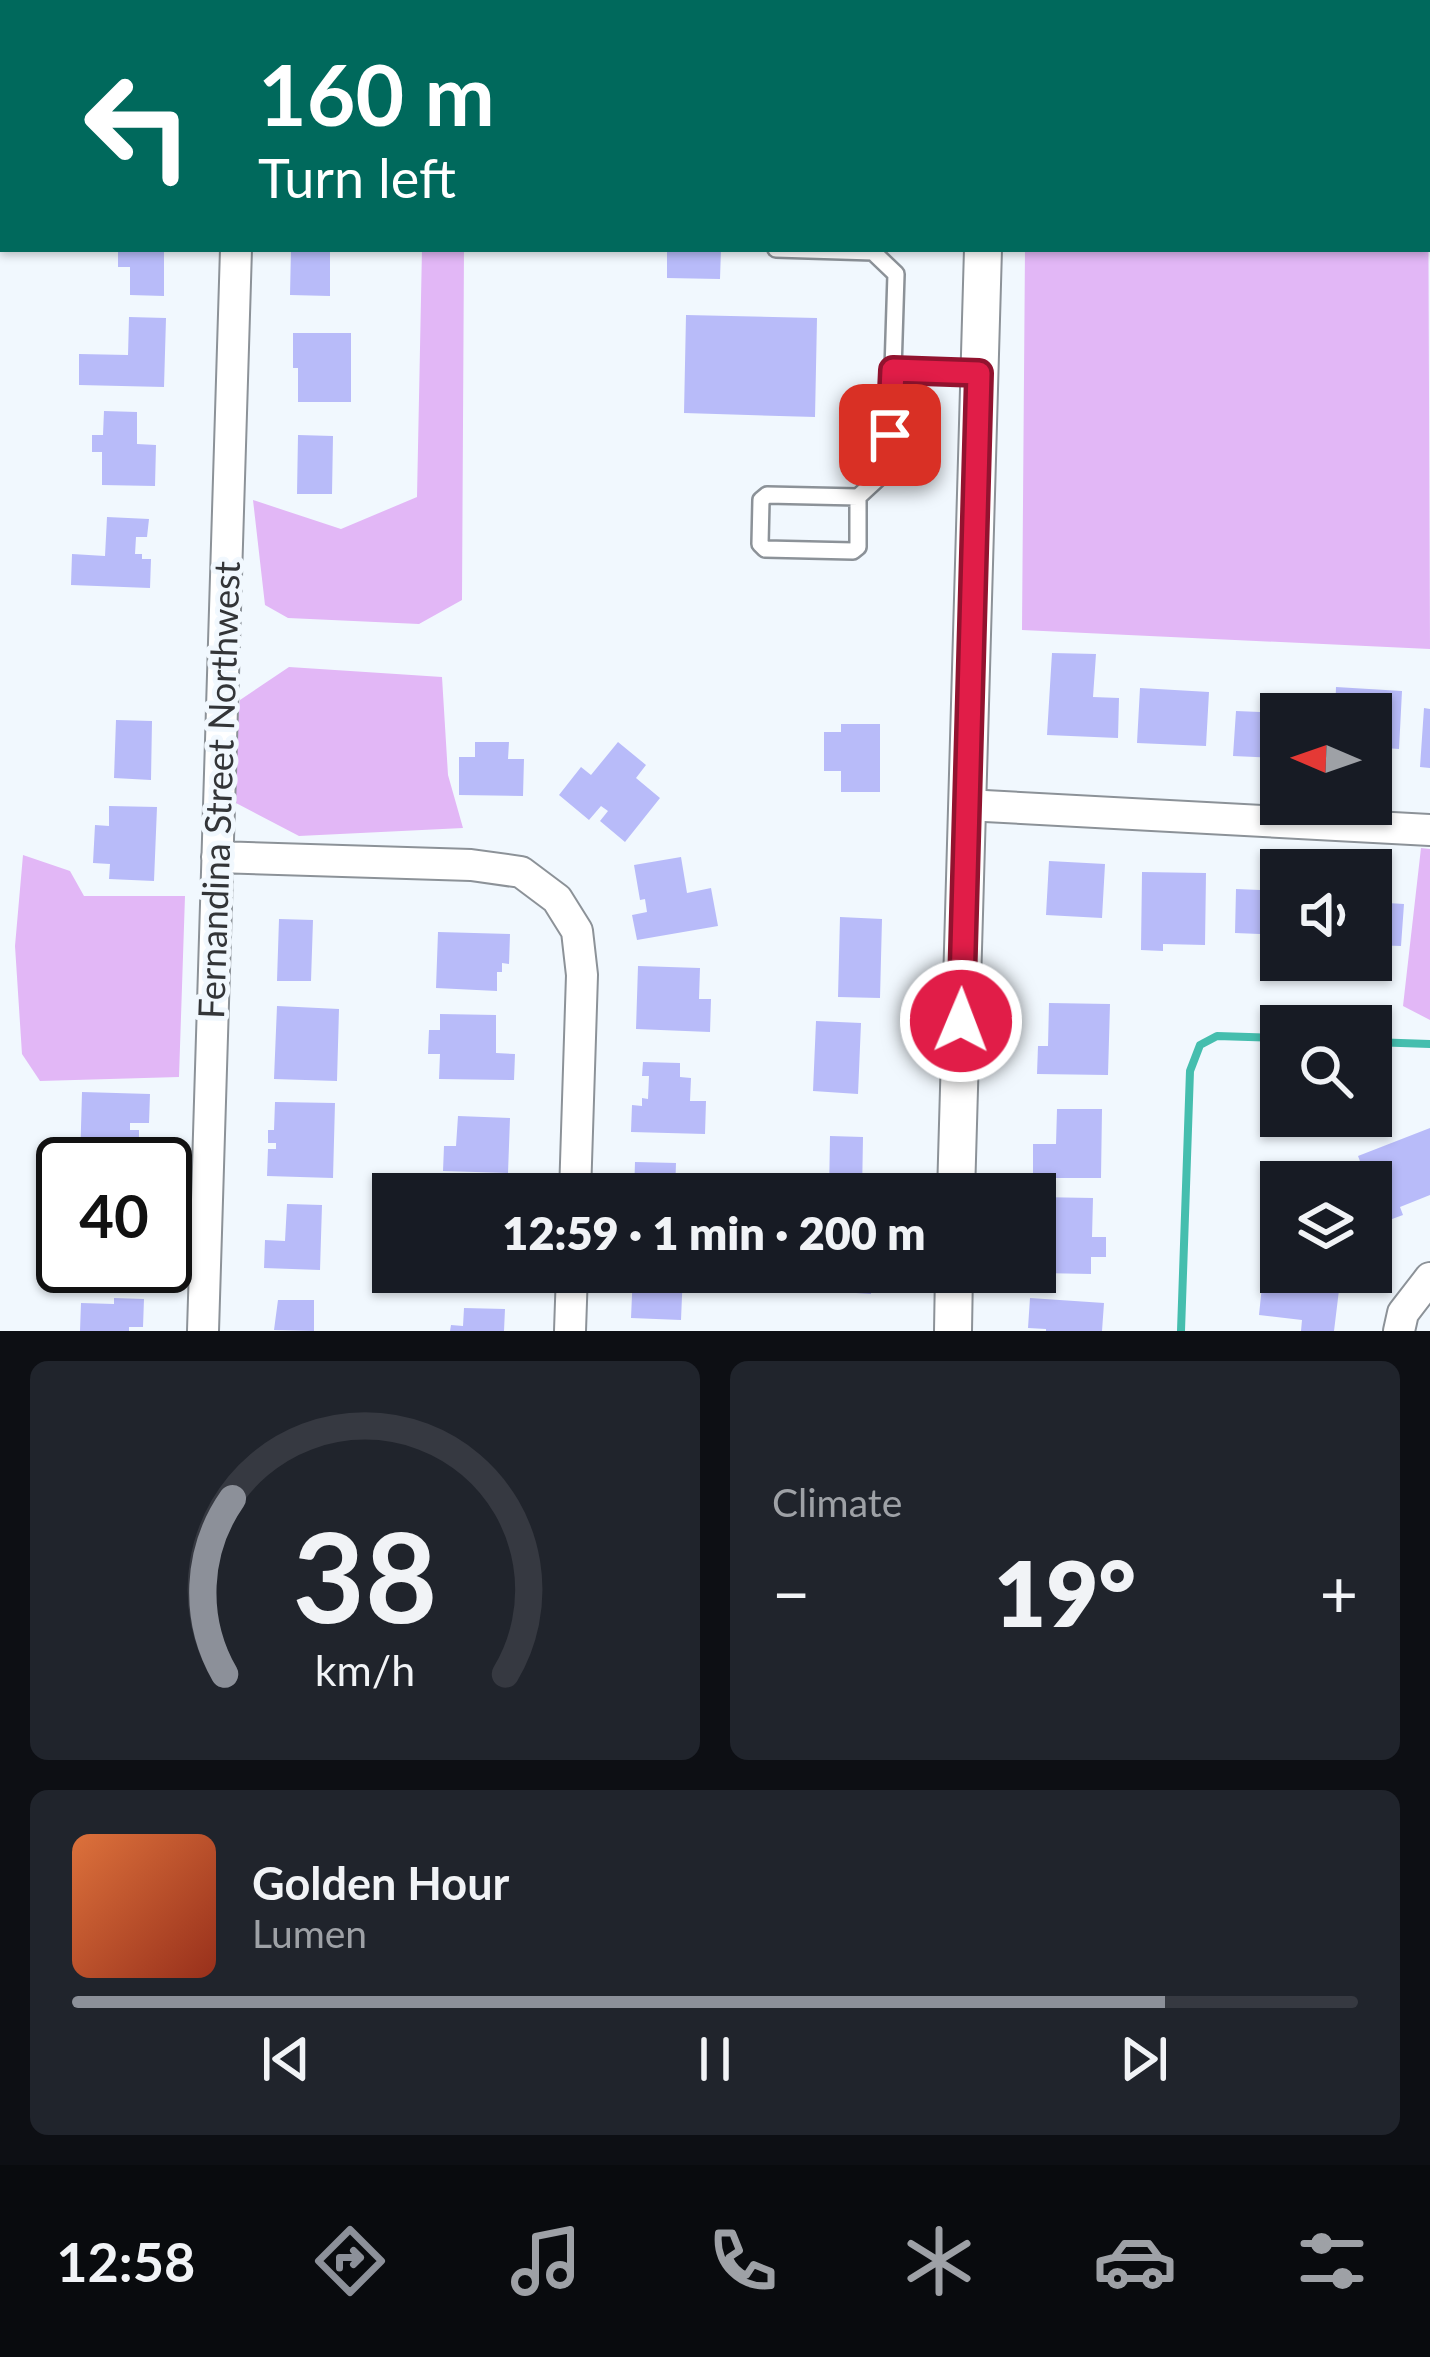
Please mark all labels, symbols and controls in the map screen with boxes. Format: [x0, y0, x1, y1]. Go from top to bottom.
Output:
text: 160 m [258, 43, 495, 144]
icon: left [60, 48, 216, 204]
text: Turn left [258, 145, 456, 210]
pin [839, 384, 941, 486]
icon: arrive [857, 402, 923, 468]
street label: Fernandina Street Northwest [188, 560, 248, 1020]
north arrow [1260, 693, 1392, 825]
map controls [1260, 693, 1392, 1293]
button: sound [1260, 849, 1392, 981]
position arrow [898, 958, 1024, 1084]
button: search [1260, 1005, 1392, 1137]
speed limit sign: 40 [36, 1137, 192, 1293]
button: layers [1260, 1161, 1392, 1293]
text: 12:59 · 1 min · 200 m [502, 1206, 926, 1260]
text: Climate [772, 1479, 902, 1525]
text: 38 [293, 1500, 437, 1650]
text: 19° [994, 1538, 1136, 1646]
text: − [772, 1553, 810, 1632]
text: + [1320, 1553, 1358, 1632]
text: km/h [315, 1643, 415, 1694]
text: Golden Hour [252, 1856, 509, 1910]
text: Lumen [252, 1910, 367, 1956]
icon: previous [253, 2026, 319, 2092]
icon: pause [682, 2026, 748, 2092]
icon: next [1111, 2026, 1177, 2092]
icon: directions [308, 2219, 392, 2303]
icon: music [504, 2219, 588, 2303]
icon: phone [701, 2219, 785, 2303]
icon: climate [897, 2219, 981, 2303]
icon: car [1093, 2219, 1177, 2303]
icon: filters [1290, 2219, 1374, 2303]
text: 12:58 [56, 2229, 195, 2294]

